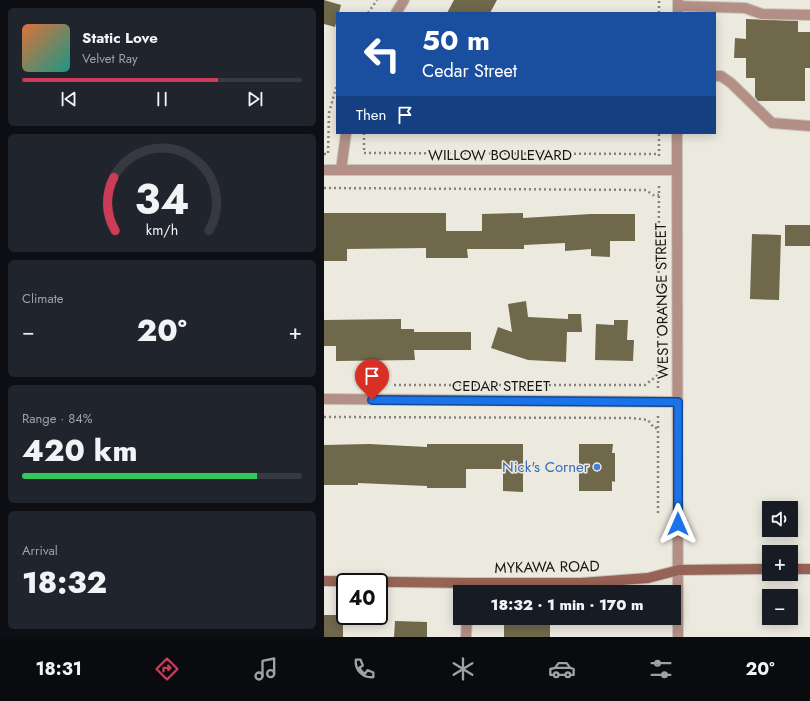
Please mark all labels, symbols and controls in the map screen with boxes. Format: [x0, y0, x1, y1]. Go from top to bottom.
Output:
text: 50 m [422, 20, 490, 61]
text: Static Love [82, 27, 158, 49]
icon: left [356, 28, 408, 80]
text: Velvet Ray [82, 49, 138, 68]
text: Cedar Street [422, 58, 517, 84]
icon: previous [58, 88, 80, 110]
icon: pause [151, 88, 173, 110]
icon: next [244, 88, 266, 110]
text: Then [356, 104, 386, 126]
icon: arrive [394, 104, 416, 126]
street label: WILLOW BOULEVARD [428, 144, 572, 166]
text: 34 [135, 168, 189, 229]
text: km/h [146, 219, 178, 239]
street label: WEST ORANGE STREET [650, 223, 674, 379]
text: Climate [22, 289, 63, 308]
text: 20° [137, 309, 187, 352]
text: − [22, 315, 35, 347]
text: + [288, 315, 302, 347]
pin [355, 359, 389, 400]
icon: arrive [361, 365, 383, 387]
street label: CEDAR STREET [452, 375, 550, 397]
text: Range · 84% [22, 409, 93, 428]
text: 420 km [22, 429, 137, 472]
place label: Nick's Corner [502, 456, 590, 478]
marker: Nick's Corner [592, 462, 602, 472]
map controls [762, 501, 798, 625]
button: sound [762, 501, 798, 537]
position arrow [657, 503, 699, 545]
text: Arrival [22, 541, 58, 560]
button: + [762, 545, 798, 581]
street label: MYKAWA ROAD [494, 555, 600, 579]
text: 18:32 [22, 561, 107, 604]
speed limit sign: 40 [336, 573, 388, 625]
button: − [762, 589, 798, 625]
text: 18:32 · 1 min · 170 m [491, 594, 643, 616]
icon: directions [153, 655, 181, 683]
icon: music [252, 655, 280, 683]
icon: phone [350, 655, 378, 683]
icon: climate [449, 655, 477, 683]
icon: car [548, 655, 576, 683]
icon: filters [647, 655, 675, 683]
text: 18:31 [35, 656, 82, 682]
text: 20° [745, 656, 775, 682]

